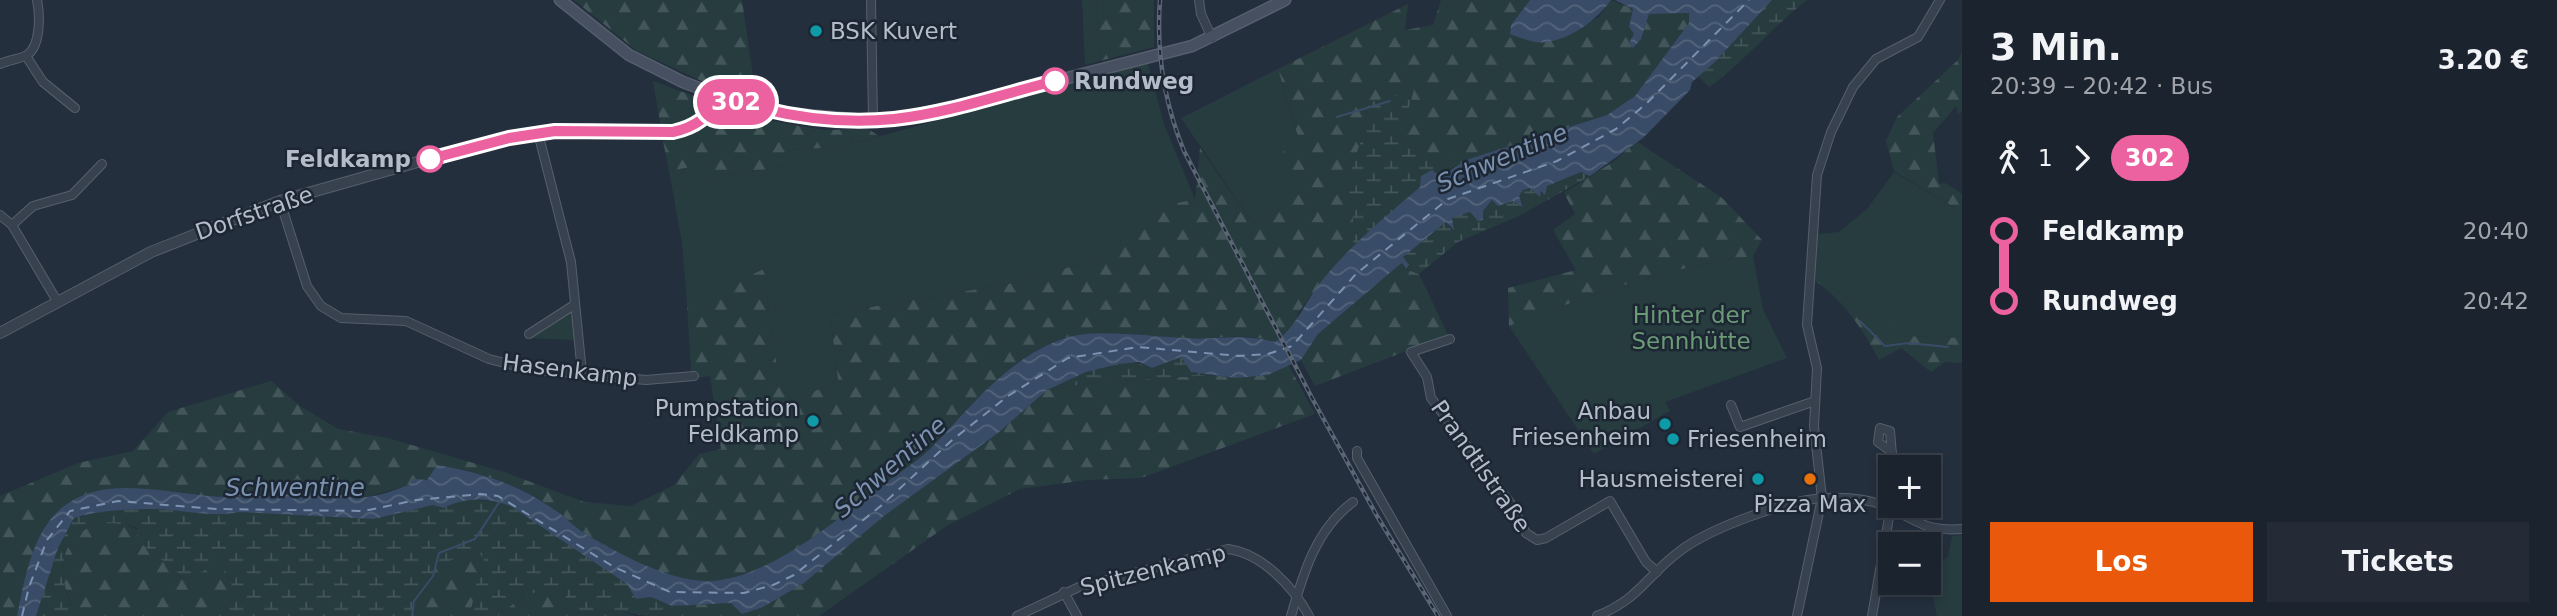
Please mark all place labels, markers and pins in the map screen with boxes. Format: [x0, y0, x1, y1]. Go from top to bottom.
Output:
place label: BSK Kuvert [830, 18, 957, 44]
marker: BSK Kuvert [808, 23, 824, 39]
marker: Rundweg [1042, 68, 1068, 94]
place label: Rundweg [1074, 68, 1194, 94]
place label: Feldkamp [285, 146, 411, 172]
marker: Feldkamp [417, 146, 443, 172]
place label: Pumpstation Feldkamp [655, 395, 799, 447]
place label: Anbau Friesenheim [1511, 398, 1651, 450]
marker: Pumpstation Feldkamp [805, 413, 821, 429]
marker: Anbau Friesenheim [1657, 416, 1673, 432]
place label: Friesenheim [1687, 426, 1827, 452]
marker: Friesenheim [1665, 431, 1681, 447]
place label: Hausmeisterei [1578, 466, 1744, 492]
marker: Hausmeisterei [1750, 471, 1766, 487]
marker: Pizza Max [1802, 471, 1818, 487]
place label: Pizza Max [1754, 491, 1866, 517]

